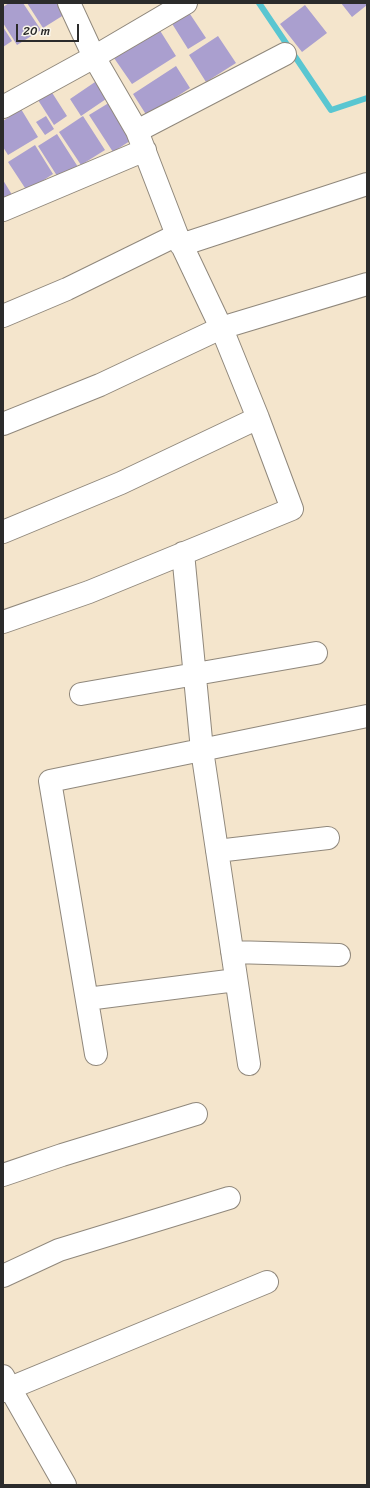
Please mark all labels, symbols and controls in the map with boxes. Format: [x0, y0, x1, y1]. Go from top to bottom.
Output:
scale bar [18, 16, 81, 42]
text: 20 m [23, 20, 50, 42]

